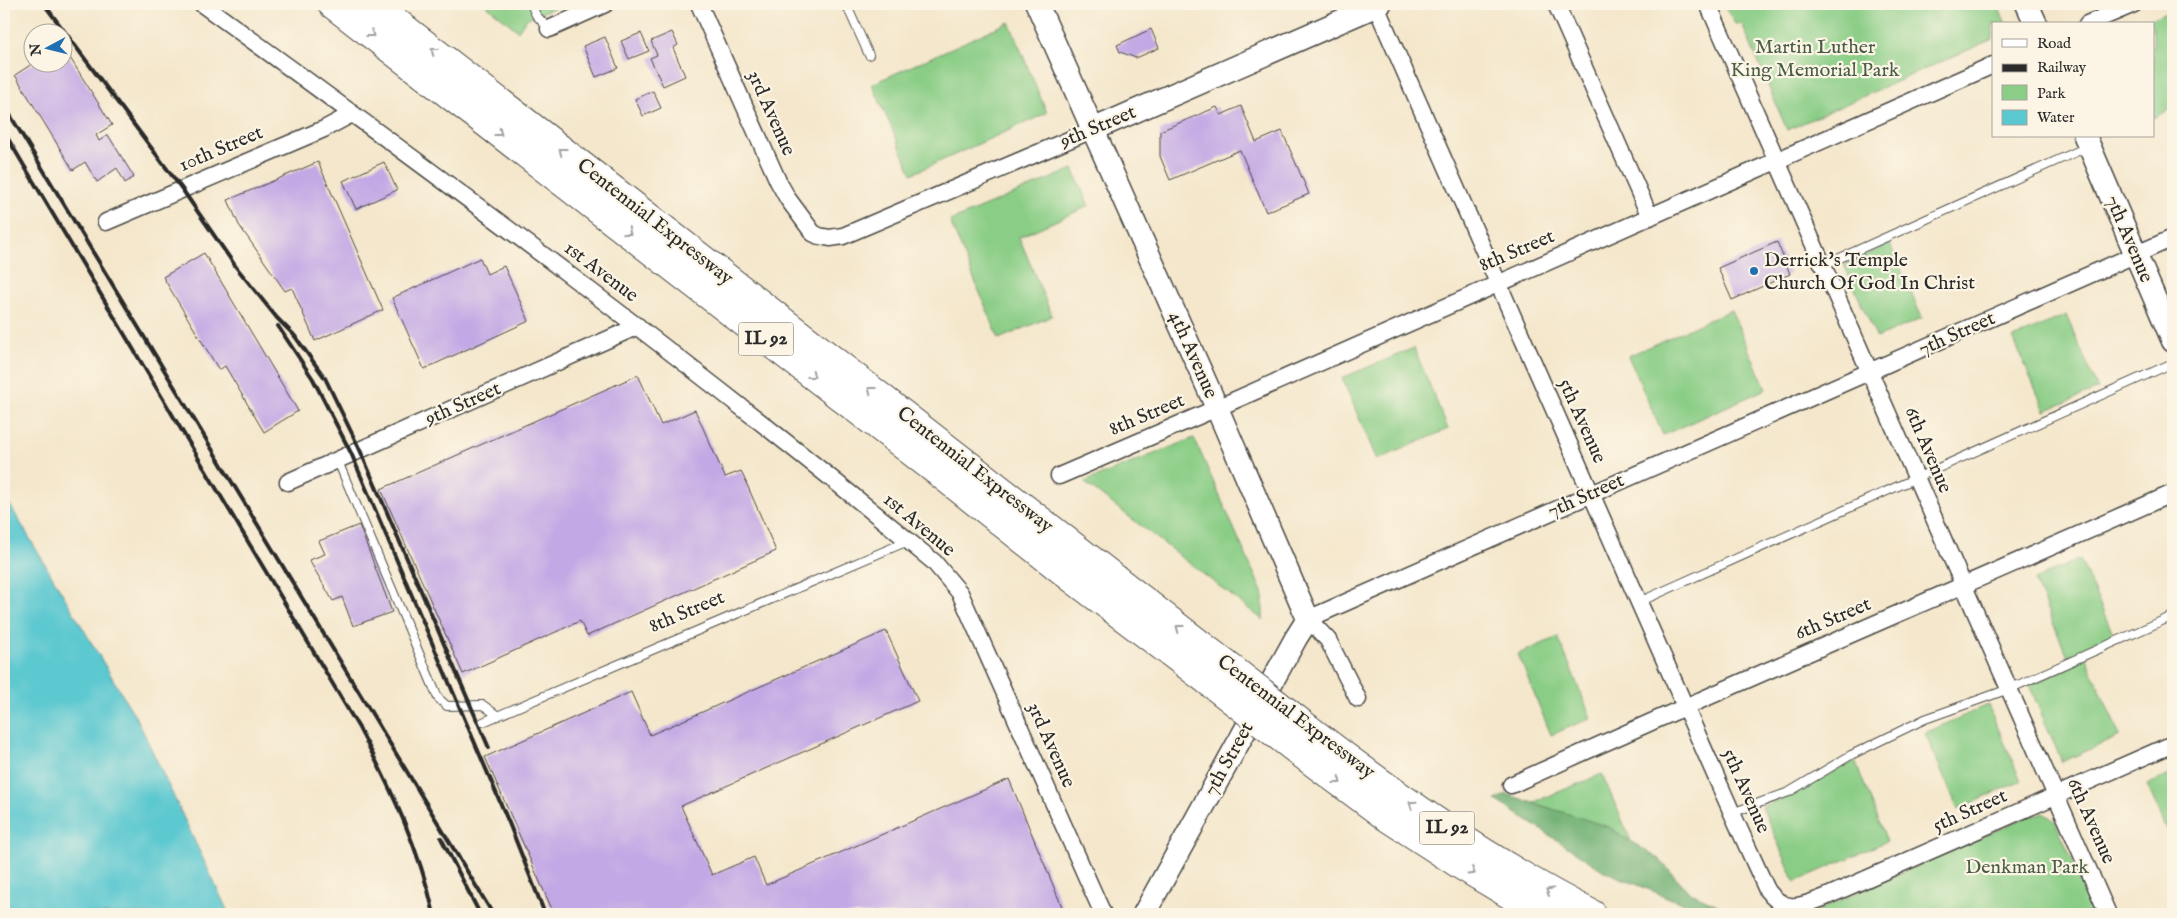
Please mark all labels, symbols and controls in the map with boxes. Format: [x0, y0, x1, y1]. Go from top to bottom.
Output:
north arrow [22, 22, 72, 72]
legend [1992, 22, 2154, 138]
one-way arrow [365, 28, 374, 36]
text: Road [2037, 34, 2072, 53]
park label: Martin Luther King Memorial Park [1731, 35, 1900, 83]
text: N [26, 42, 46, 58]
one-way arrow [431, 49, 440, 57]
text: Railway [2037, 58, 2087, 77]
street label: 3rd Avenue [741, 66, 801, 160]
text: Park [2037, 84, 2067, 103]
street label: 9th Street [1055, 100, 1140, 155]
text: Water [2037, 108, 2075, 127]
street label: 10th Street [175, 120, 267, 178]
one-way arrow [493, 127, 503, 136]
one-way arrow [558, 148, 568, 157]
street label: Centennial Expressway [572, 153, 738, 291]
street label: 7th Avenue [2099, 192, 2159, 286]
street label: 8th Street [1476, 224, 1559, 278]
one-way arrow [622, 227, 631, 235]
street label: 1st Avenue [559, 236, 643, 308]
place label: Derrick's Temple Church Of God In Christ [1764, 248, 1975, 296]
marker: Derrick's Temple Church Of God In Christ [1748, 265, 1760, 277]
street label: 7th Street [1915, 306, 1999, 362]
street label: 4th Avenue [1163, 308, 1223, 402]
road number: IL 92 [738, 322, 794, 356]
one-way arrow [806, 369, 815, 377]
street label: 5th Avenue [1552, 375, 1612, 467]
street label: 9th Street [420, 376, 505, 432]
one-way arrow [868, 387, 877, 395]
street label: 8th Street [1106, 388, 1189, 442]
street label: Centennial Expressway [892, 401, 1058, 539]
street label: 6th Avenue [1899, 403, 1957, 497]
street label: 7th Street [1544, 468, 1628, 524]
street label: 1st Avenue [878, 488, 960, 562]
street label: 8th Street [646, 585, 729, 639]
street label: 6th Street [1791, 592, 1875, 646]
one-way arrow [1176, 626, 1185, 634]
street label: Centennial Expressway [1212, 649, 1380, 785]
street label: 3rd Avenue [1021, 698, 1081, 792]
street label: 7th Street [1198, 717, 1260, 800]
street label: 5th Avenue [1716, 745, 1776, 837]
street label: 6th Avenue [2061, 774, 2121, 868]
one-way arrow [1332, 775, 1342, 784]
street label: 5th Street [1929, 783, 2011, 838]
one-way arrow [1408, 801, 1418, 810]
road number: IL 92 [1420, 811, 1474, 844]
park label: Denkman Park [1965, 855, 2089, 880]
one-way arrow [1467, 866, 1476, 876]
one-way arrow [1546, 887, 1555, 897]

